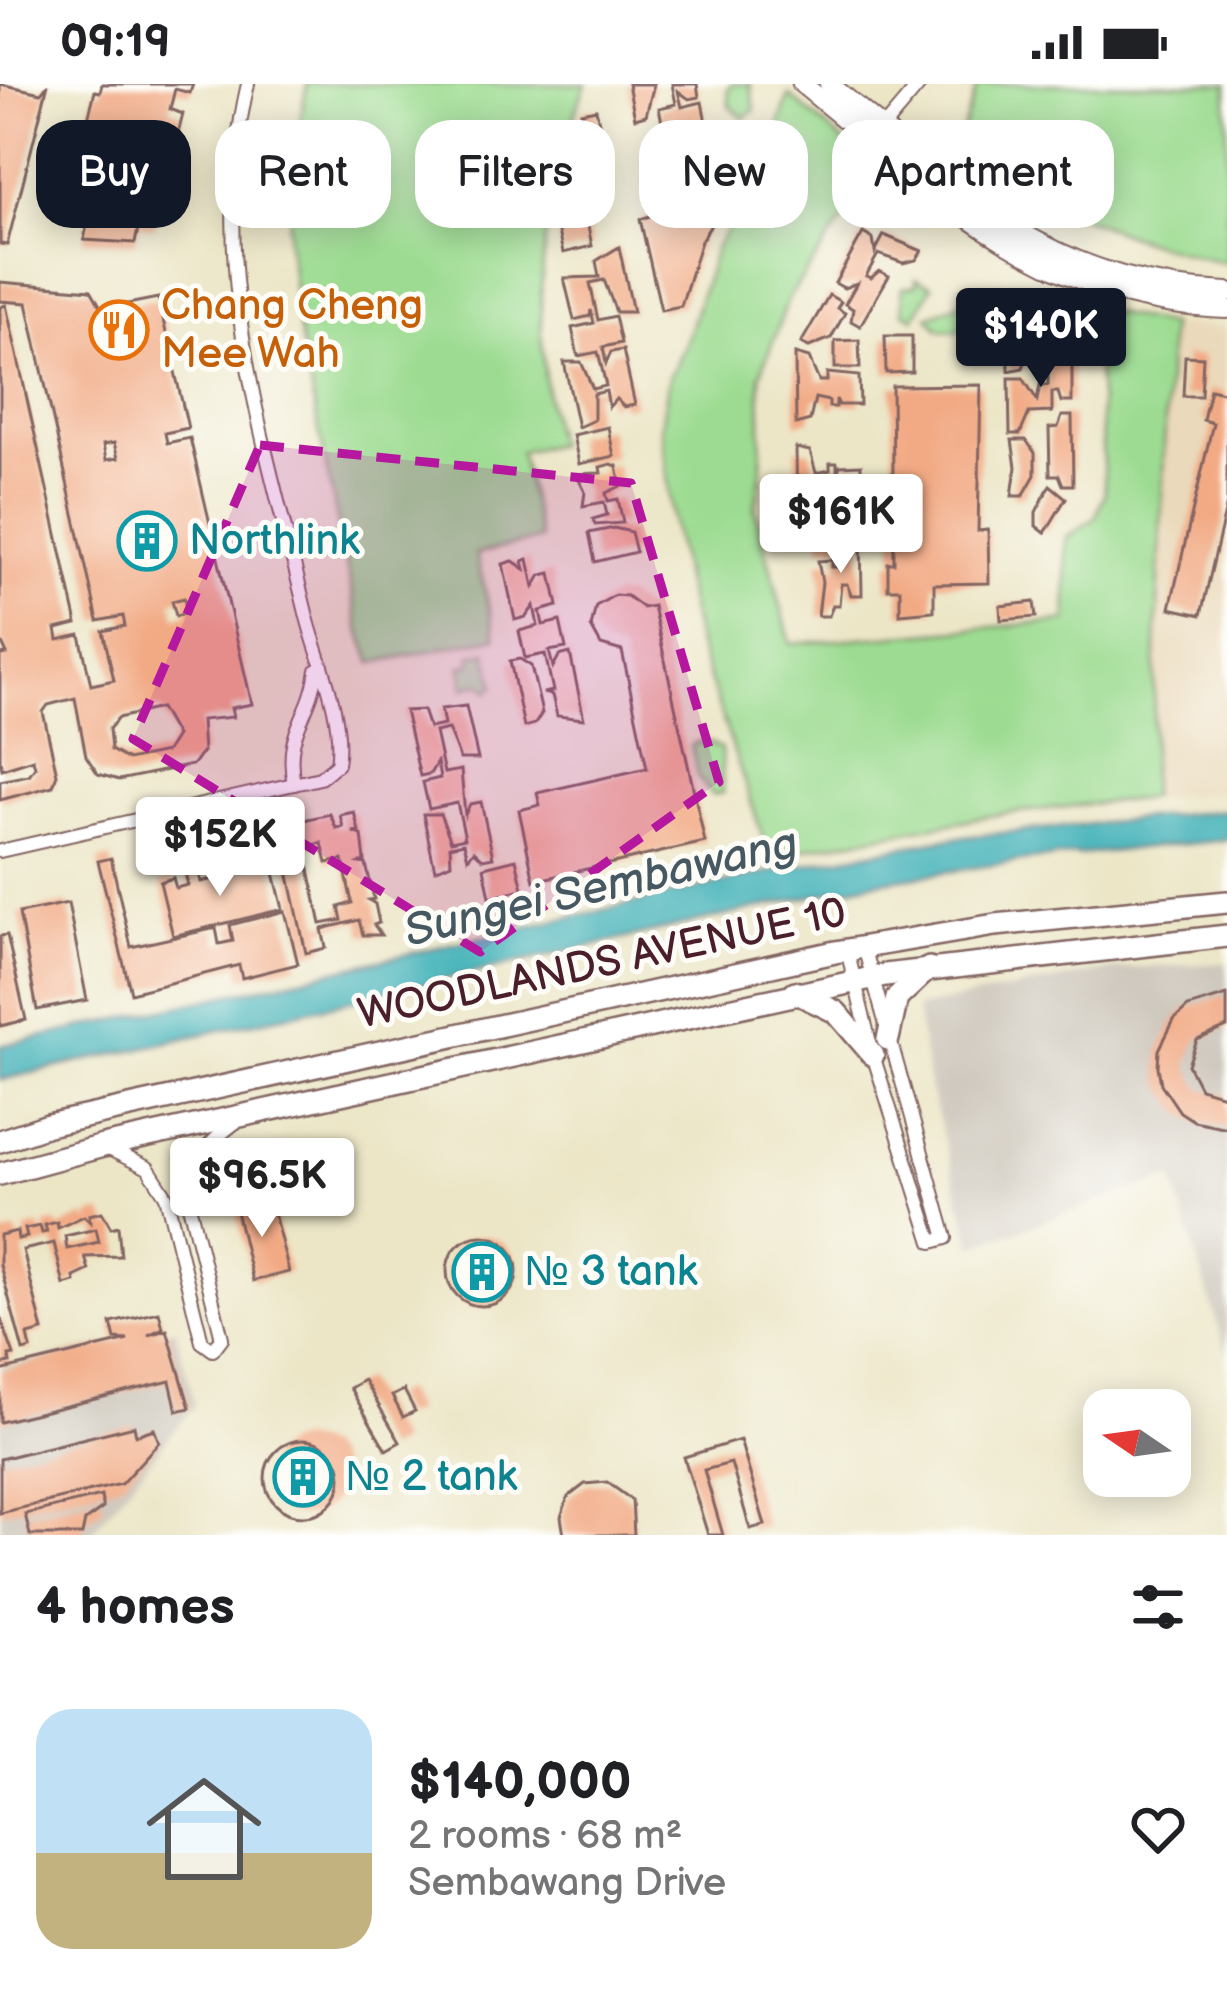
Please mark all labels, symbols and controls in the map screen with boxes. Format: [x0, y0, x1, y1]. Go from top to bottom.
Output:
text: 09:19 [60, 15, 171, 70]
chip: Buy [36, 120, 191, 228]
chip: Rent [215, 120, 391, 228]
chip: Filters [415, 120, 615, 228]
chip: New [639, 120, 808, 228]
chip: Apartment [832, 120, 1114, 228]
place label: Chang Cheng Mee Wah [161, 281, 423, 380]
pin: $140K [957, 288, 1125, 390]
restaurant icon: Chang Cheng Mee Wah [88, 299, 150, 361]
text: $140K [983, 303, 1099, 350]
pin: $161K [757, 474, 925, 576]
text: $161K [787, 489, 895, 536]
building icon: Northlink [116, 510, 178, 572]
place label: Northlink [189, 516, 360, 567]
pin: $152K [136, 797, 304, 899]
text: $152K [163, 812, 277, 859]
water label: Sungei Sembawang [399, 816, 803, 960]
street label: WOODLANDS AVENUE 10 [353, 887, 851, 1041]
pin: $96.5K [164, 1138, 360, 1240]
text: $96.5K [197, 1153, 327, 1200]
building icon: № 3 tank [451, 1241, 513, 1303]
place label: № 3 tank [524, 1247, 698, 1298]
north arrow [1083, 1389, 1191, 1497]
map controls [1083, 1389, 1191, 1497]
building icon: № 2 tank [272, 1446, 334, 1508]
place label: № 2 tank [345, 1452, 518, 1503]
icon: filters [1125, 1574, 1191, 1640]
text: 4 homes [36, 1577, 235, 1638]
text: $140,000 [408, 1752, 632, 1813]
icon: home [132, 1757, 276, 1901]
icon: heart [1125, 1796, 1191, 1862]
text: 2 rooms · 68 m² [408, 1813, 682, 1860]
text: Sembawang Drive [408, 1860, 726, 1907]

